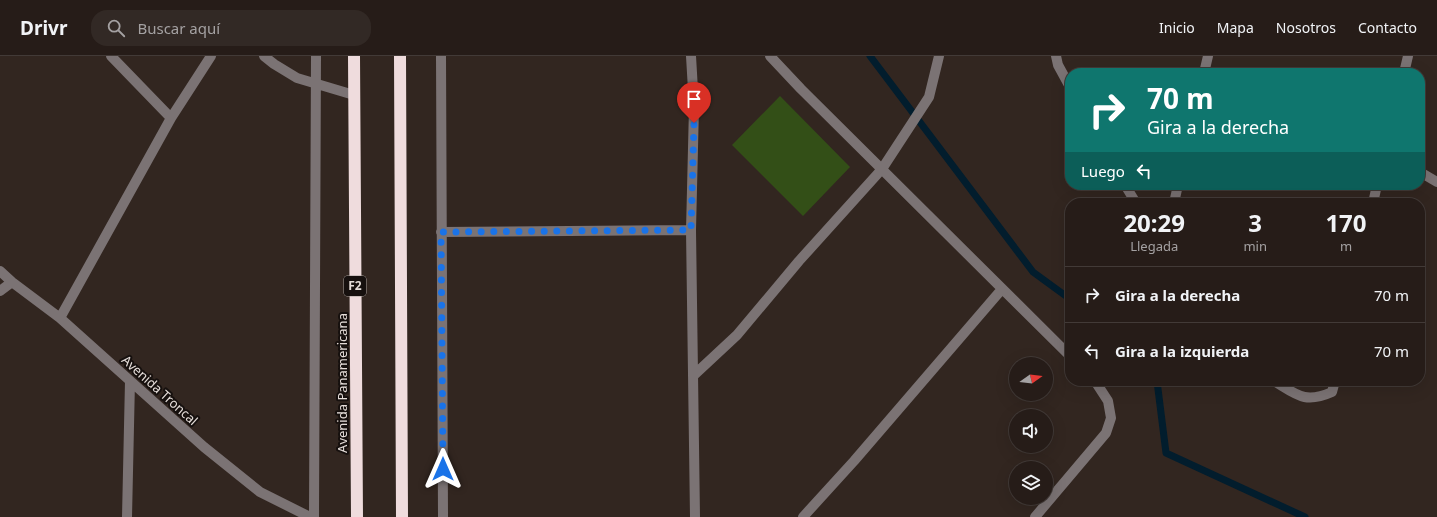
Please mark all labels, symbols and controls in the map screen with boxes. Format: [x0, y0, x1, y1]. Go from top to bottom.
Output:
search box [91, 10, 371, 46]
text: Drivr [20, 15, 67, 41]
icon: search [105, 17, 127, 39]
text: Buscar aquí [137, 18, 220, 38]
text: Inicio [1159, 18, 1195, 37]
text: Mapa [1217, 18, 1254, 37]
text: Nosotros [1276, 18, 1336, 37]
text: Contacto [1358, 18, 1417, 37]
text: 70 m [1147, 79, 1214, 117]
pin [677, 82, 711, 123]
icon: right [1081, 84, 1133, 136]
icon: arrive [683, 88, 705, 110]
text: Gira a la derecha [1147, 115, 1289, 139]
icon: left [1133, 160, 1155, 182]
text: Luego [1081, 161, 1125, 181]
text: 20:29 [1123, 206, 1185, 239]
text: 3 [1248, 206, 1262, 239]
text: 170 [1325, 206, 1367, 239]
text: Llegada [1130, 237, 1178, 255]
text: min [1243, 237, 1267, 255]
text: m [1340, 237, 1352, 255]
road number: F2 [344, 276, 366, 296]
icon: right [1081, 284, 1103, 306]
text: Gira a la derecha [1115, 285, 1240, 305]
text: 70 m [1374, 285, 1409, 305]
street label: Avenida Panamericana [333, 313, 351, 453]
icon: left [1081, 340, 1103, 362]
text: Gira a la izquierda [1115, 341, 1249, 361]
text: 70 m [1374, 341, 1409, 361]
street label: Avenida Troncal [118, 351, 202, 429]
north arrow [1009, 357, 1053, 401]
map controls [1009, 357, 1053, 505]
button: sound [1009, 409, 1053, 453]
position arrow [422, 448, 464, 490]
button: layers [1009, 461, 1053, 505]

